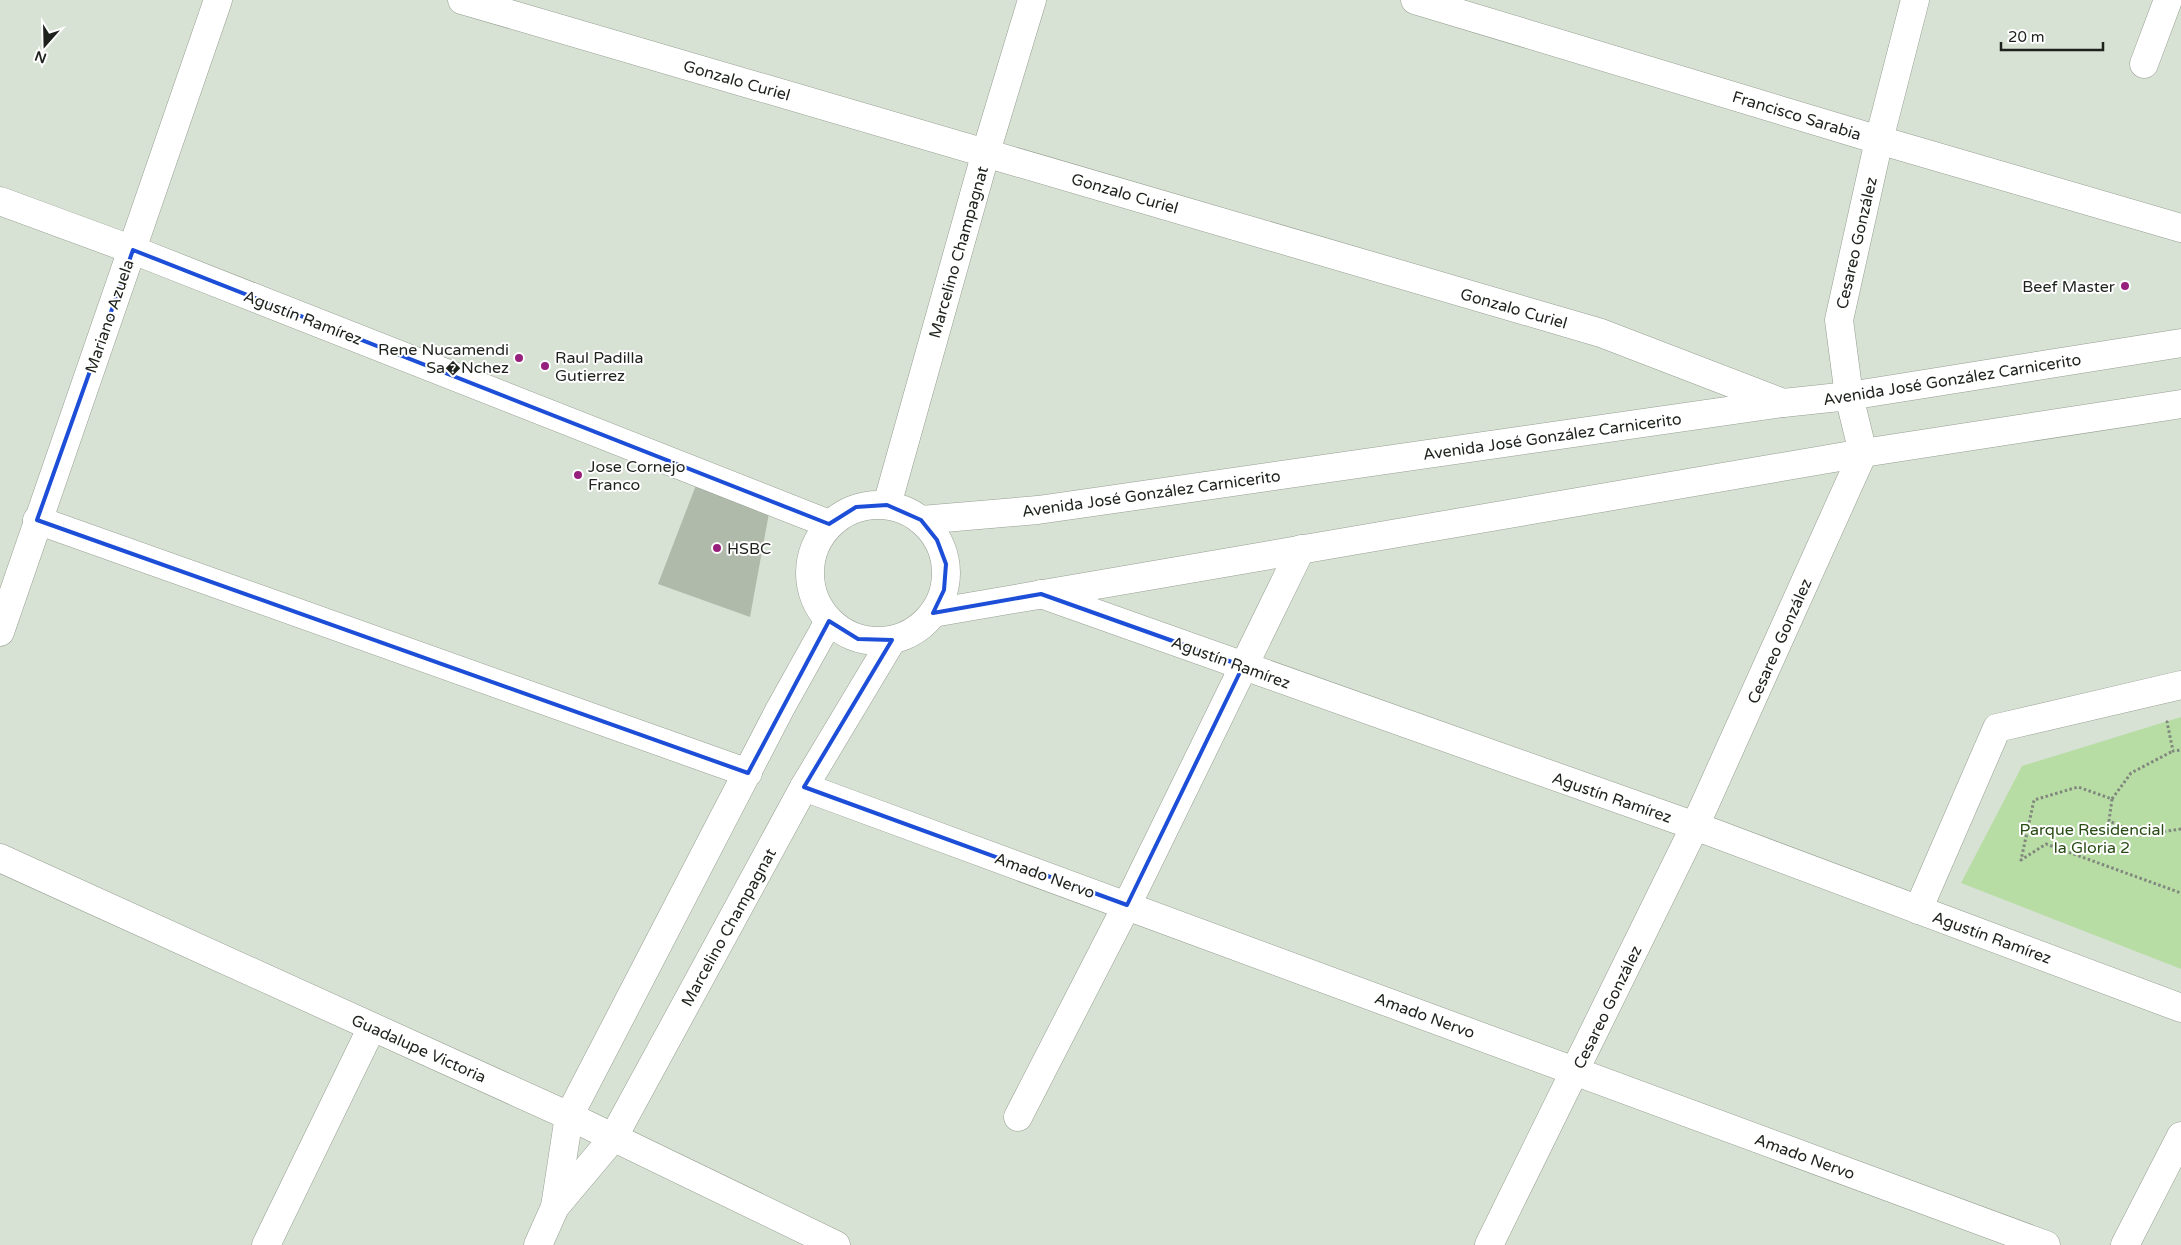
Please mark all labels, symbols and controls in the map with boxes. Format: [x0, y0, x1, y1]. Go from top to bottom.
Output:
north arrow [20, 20, 70, 70]
scale bar [2001, 20, 2104, 52]
text: 20 m [2008, 28, 2045, 46]
text: N [33, 47, 49, 67]
street label: Gonzalo Curiel [681, 56, 792, 106]
street label: Francisco Sarabia [1730, 87, 1864, 145]
street label: Marcelino Champagnat [925, 164, 993, 341]
street label: Gonzalo Curiel [1069, 169, 1180, 219]
street label: Cesareo González [1832, 175, 1882, 311]
street label: Mariano Azuela [81, 257, 139, 376]
place label: Beef Master [2022, 277, 2116, 297]
marker: Beef Master [2119, 280, 2131, 292]
street label: Gonzalo Curiel [1458, 284, 1569, 334]
street label: Agustín Ramírez [241, 286, 365, 350]
place label: Rene Nucamendi Sa�Nchez [378, 340, 509, 378]
place label: Raul Padilla Gutierrez [555, 348, 644, 386]
street label: Avenida José González Carnicerito [1822, 350, 2083, 410]
marker: Rene Nucamendi Sa�Nchez [513, 352, 525, 364]
marker: Raul Padilla Gutierrez [539, 360, 551, 372]
street label: Avenida José González Carnicerito [1422, 409, 1683, 465]
place label: Jose Cornejo Franco [588, 457, 685, 495]
street label: Avenida José González Carnicerito [1021, 466, 1282, 522]
marker: Jose Cornejo Franco [572, 469, 584, 481]
place label: HSBC [727, 539, 771, 559]
marker: HSBC [711, 542, 723, 554]
street label: Cesareo González [1743, 576, 1817, 707]
street label: Agustín Ramírez [1168, 632, 1293, 694]
street label: Agustín Ramírez [1549, 768, 1674, 828]
park label: Parque Residencial la Gloria 2 [2020, 820, 2164, 858]
street label: Marcelino Champagnat [677, 845, 781, 1010]
street label: Amado Nervo [992, 849, 1098, 903]
street label: Agustín Ramírez [1929, 907, 2054, 969]
street label: Cesareo González [1569, 942, 1646, 1072]
street label: Amado Nervo [1372, 989, 1478, 1043]
street label: Guadalupe Victoria [348, 1010, 489, 1088]
street label: Amado Nervo [1752, 1130, 1858, 1184]

